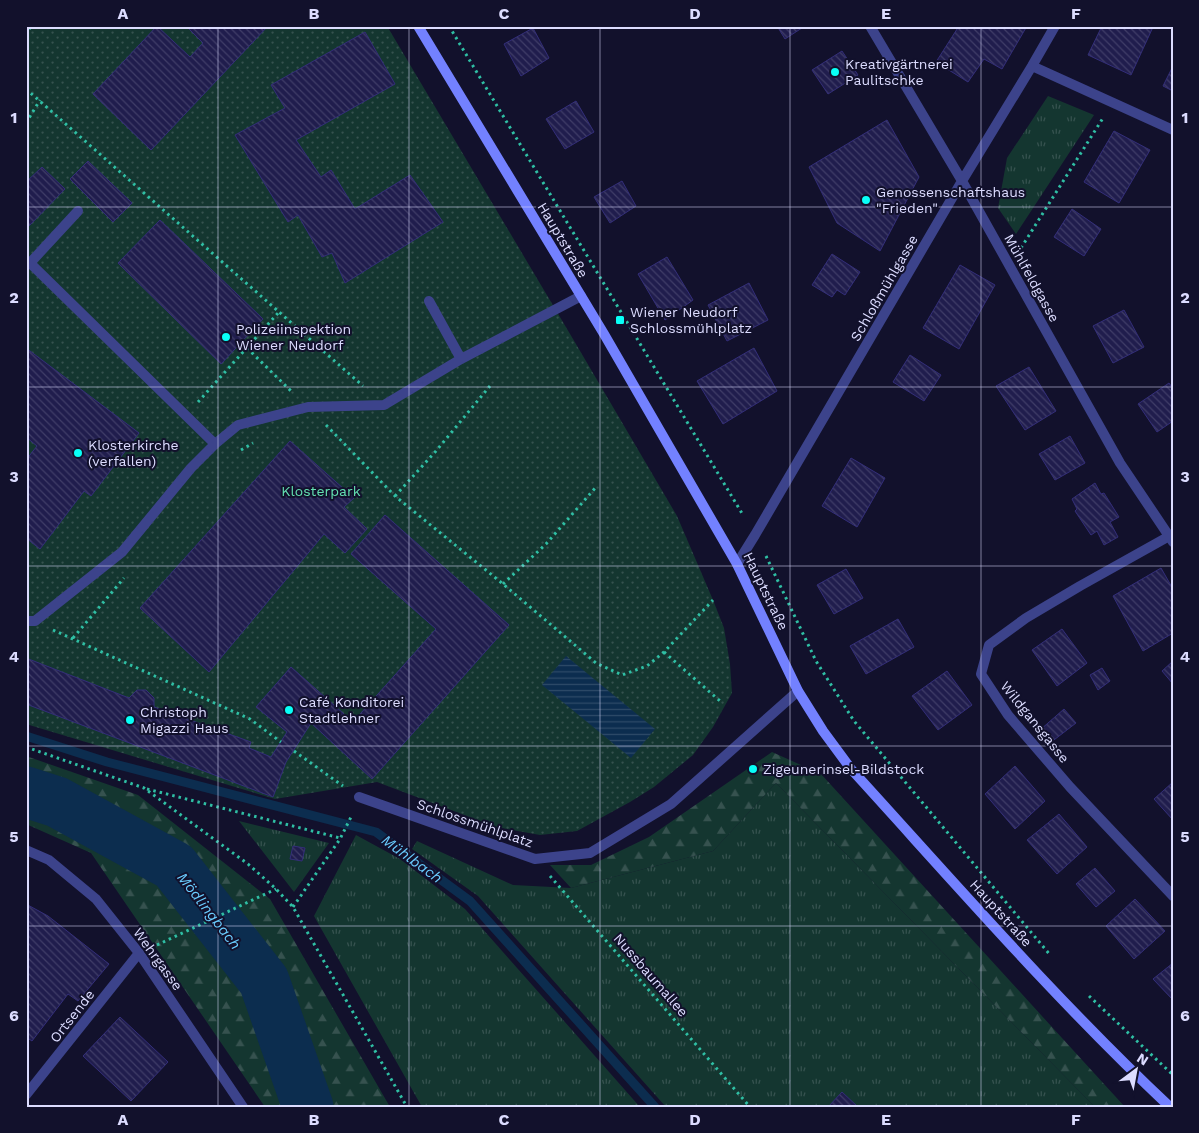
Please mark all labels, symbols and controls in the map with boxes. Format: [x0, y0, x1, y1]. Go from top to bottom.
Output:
text: A [118, 4, 129, 23]
text: B [309, 4, 320, 23]
text: C [499, 4, 510, 23]
text: D [689, 4, 701, 23]
text: E [881, 4, 891, 23]
text: F [1071, 4, 1081, 23]
place label: Kreativgärtnerei Paulitschke [845, 56, 953, 88]
marker: Kreativgärtnerei Paulitschke [829, 66, 841, 78]
text: 1 [11, 108, 17, 127]
text: 1 [1182, 108, 1188, 127]
place label: Genossenschaftshaus "Frieden" [876, 184, 1025, 216]
marker: Genossenschaftshaus "Frieden" [860, 194, 872, 206]
street label: Hauptstraße [534, 200, 592, 280]
street label: Mühlfeldgasse [1001, 231, 1063, 325]
street label: Schloßmühlgasse [847, 232, 921, 344]
text: 2 [9, 288, 19, 307]
text: 2 [1180, 288, 1190, 307]
place label: Wiener Neudorf Schlossmühlplatz [630, 304, 752, 336]
marker: Wiener Neudorf Schlossmühlplatz [614, 314, 626, 326]
place label: Polizeiinspektion Wiener Neudorf [236, 321, 351, 353]
marker: Polizeiinspektion Wiener Neudorf [220, 331, 232, 343]
place label: Klosterkirche (verfallen) [88, 437, 179, 469]
marker: Klosterkirche (verfallen) [72, 447, 84, 459]
text: 3 [9, 467, 19, 486]
text: 3 [1180, 467, 1190, 486]
park label: Klosterpark [281, 483, 361, 499]
street label: Hauptstraße [740, 549, 792, 633]
text: 4 [9, 647, 19, 666]
text: 4 [1180, 647, 1190, 666]
street label: Wildgansgasse [997, 678, 1073, 766]
place label: Café Konditorei Stadtlehner [299, 694, 404, 726]
place label: Christoph Migazzi Haus [140, 704, 229, 736]
marker: Café Konditorei Stadtlehner [283, 704, 295, 716]
marker: Christoph Migazzi Haus [124, 714, 136, 726]
place label: Zigeunerinsel-Bildstock [763, 761, 924, 777]
marker: Zigeunerinsel-Bildstock [747, 763, 759, 775]
street label: Schlossmühlplatz [415, 796, 535, 850]
text: 5 [9, 827, 19, 846]
text: 5 [1180, 827, 1190, 846]
water label: Mühlbach [378, 831, 446, 887]
water label: Mödlingbach [173, 869, 245, 953]
street label: Hauptstraße [967, 876, 1035, 950]
street label: Wehrgasse [130, 925, 186, 993]
street label: Nussbaumallee [611, 930, 691, 1020]
street label: Ortsende [46, 986, 98, 1046]
text: 6 [9, 1006, 19, 1025]
text: 6 [1180, 1006, 1190, 1025]
north arrow [1112, 1046, 1162, 1096]
text: N [1134, 1049, 1152, 1069]
text: A [118, 1110, 129, 1129]
text: B [309, 1110, 320, 1129]
text: C [499, 1110, 510, 1129]
text: D [689, 1110, 701, 1129]
text: E [881, 1110, 891, 1129]
text: F [1071, 1110, 1081, 1129]

